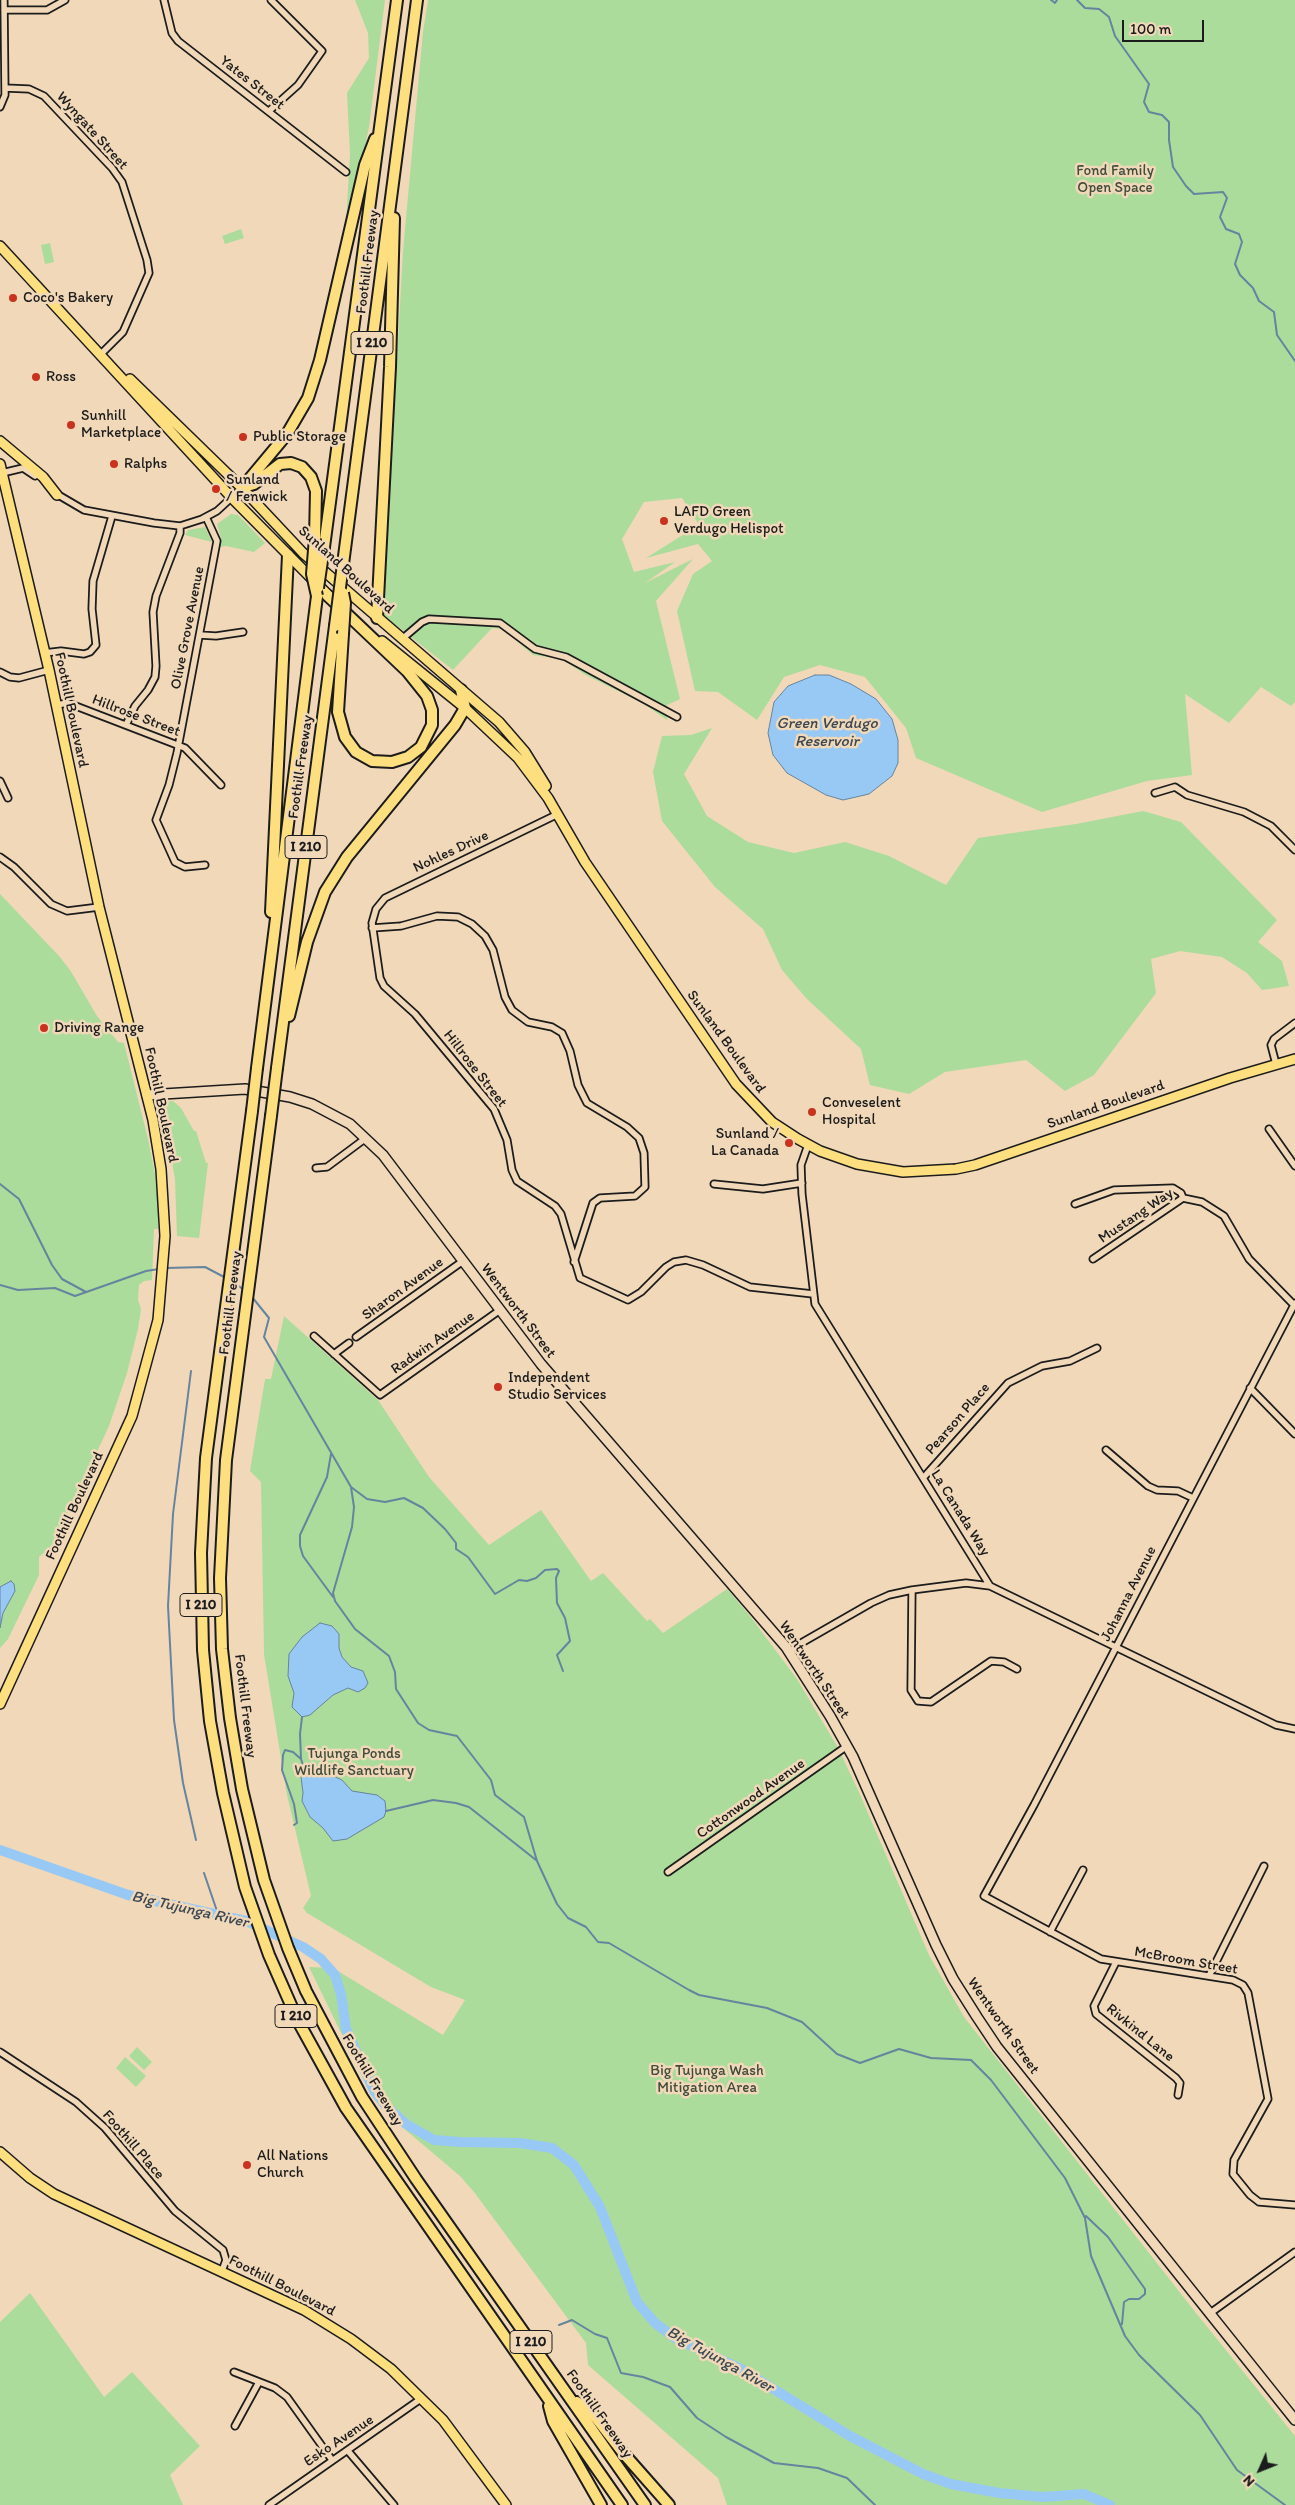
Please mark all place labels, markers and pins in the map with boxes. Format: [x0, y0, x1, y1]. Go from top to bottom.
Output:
place label: Coco's Bakery [23, 289, 113, 307]
marker: Coco's Bakery [7, 292, 19, 304]
place label: Ross [46, 368, 76, 386]
marker: Ross [30, 371, 42, 383]
place label: Sunhill Marketplace [81, 407, 161, 442]
marker: Sunhill Marketplace [65, 419, 77, 431]
place label: Public Storage [253, 428, 346, 446]
marker: Public Storage [237, 431, 249, 443]
place label: Ralphs [124, 455, 167, 473]
marker: Ralphs [108, 458, 120, 470]
place label: Sunland / Fenwick [226, 471, 287, 506]
marker: Sunland / Fenwick [210, 483, 222, 495]
place label: LAFD Green Verdugo Helispot [674, 503, 784, 538]
marker: LAFD Green Verdugo Helispot [658, 515, 670, 527]
place label: Driving Range [54, 1019, 144, 1037]
marker: Driving Range [38, 1022, 50, 1034]
place label: Conveselent Hospital [822, 1094, 901, 1129]
marker: Conveselent Hospital [806, 1106, 818, 1118]
place label: Sunland / La Canada [711, 1125, 779, 1160]
marker: Sunland / La Canada [783, 1137, 795, 1149]
place label: Independent Studio Services [508, 1369, 606, 1404]
marker: Independent Studio Services [492, 1381, 504, 1393]
place label: All Nations Church [257, 2147, 328, 2182]
marker: All Nations Church [241, 2159, 253, 2171]

